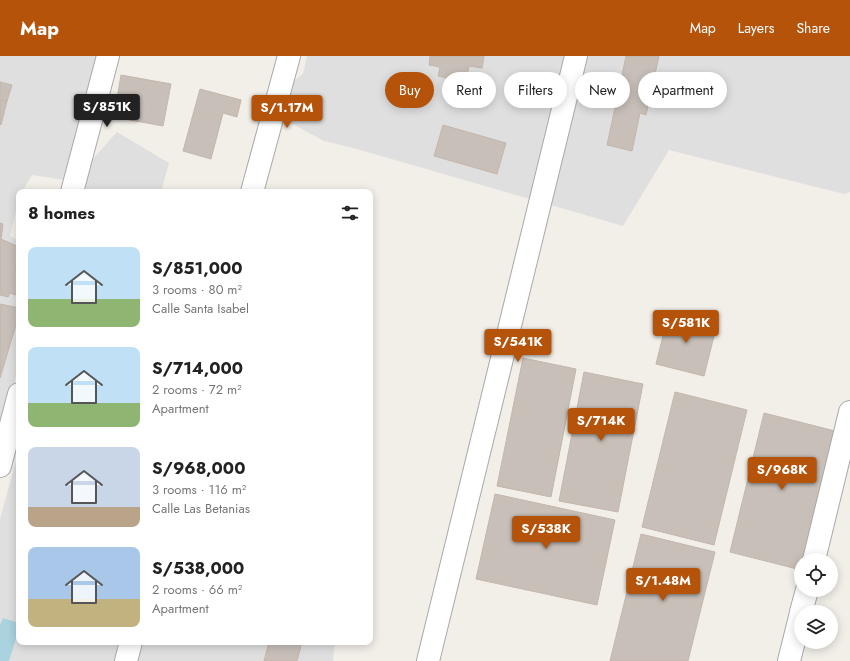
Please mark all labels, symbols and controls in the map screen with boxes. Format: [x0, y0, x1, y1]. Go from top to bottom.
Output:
text: Map [20, 15, 59, 42]
text: Map [690, 18, 716, 38]
text: Layers [738, 18, 774, 38]
text: Share [796, 18, 830, 38]
chip: Buy [385, 72, 434, 108]
chip: Rent [442, 72, 496, 108]
chip: Filters [504, 72, 567, 108]
chip: New [575, 72, 630, 108]
chip: Apartment [638, 72, 727, 108]
pin: S/851K [74, 94, 140, 128]
pin: S/1.17M [250, 95, 324, 129]
text: S/851K [83, 97, 131, 116]
text: S/1.17M [261, 98, 313, 117]
text: 8 homes [28, 201, 95, 225]
icon: filters [339, 202, 361, 224]
text: S/851,000 [152, 256, 243, 280]
icon: home [60, 263, 108, 311]
text: 3 rooms · 80 m² [152, 280, 242, 299]
text: Calle Santa Isabel [152, 299, 249, 318]
pin: S/581K [653, 310, 719, 344]
text: S/581K [662, 313, 710, 332]
pin: S/541K [485, 329, 551, 363]
text: S/541K [493, 332, 543, 351]
text: S/714,000 [152, 356, 243, 380]
icon: home [60, 363, 108, 411]
text: 2 rooms · 72 m² [152, 380, 242, 399]
text: Apartment [152, 399, 209, 418]
pin: S/714K [568, 408, 634, 442]
text: S/714K [577, 411, 625, 430]
text: S/968,000 [152, 456, 245, 480]
pin: S/968K [749, 457, 815, 491]
text: S/968K [757, 460, 807, 479]
icon: home [60, 463, 108, 511]
text: 3 rooms · 116 m² [152, 480, 246, 499]
text: Calle Las Betanias [152, 499, 250, 518]
pin: S/538K [513, 516, 579, 550]
text: S/538K [521, 519, 571, 538]
map controls [794, 553, 838, 649]
button: locate [794, 553, 838, 597]
text: S/538,000 [152, 556, 244, 580]
icon: home [60, 563, 108, 611]
pin: S/1.48M [626, 568, 700, 602]
text: S/1.48M [635, 571, 691, 590]
text: 2 rooms · 66 m² [152, 580, 242, 599]
text: Apartment [152, 599, 209, 618]
button: layers [794, 605, 838, 649]

